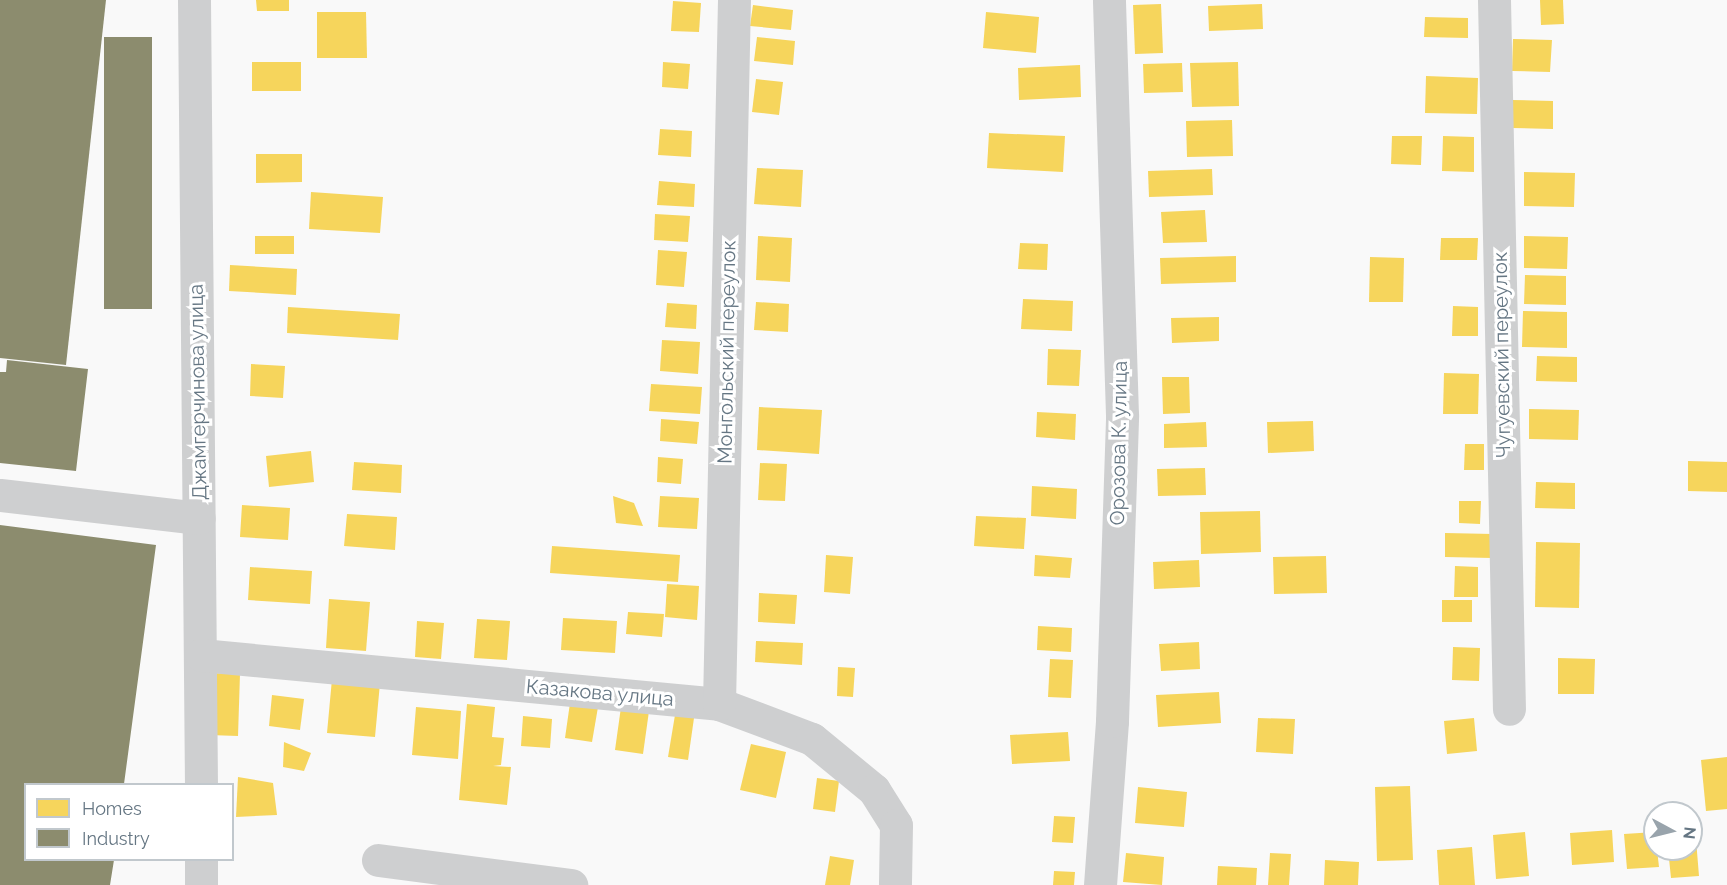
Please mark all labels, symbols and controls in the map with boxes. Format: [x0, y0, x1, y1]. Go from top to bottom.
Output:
street label: Монгольский переулок [713, 240, 741, 464]
street label: Чугуевский переулок [1488, 252, 1516, 458]
street label: Джамгерчинова улица [184, 283, 212, 501]
street label: Орозова К. улица [1106, 360, 1132, 526]
street label: Казакова улица [525, 675, 675, 711]
legend [24, 783, 234, 861]
text: Homes [82, 798, 142, 819]
north arrow [1643, 801, 1703, 861]
text: N [1679, 826, 1700, 840]
text: Industry [82, 828, 150, 849]

